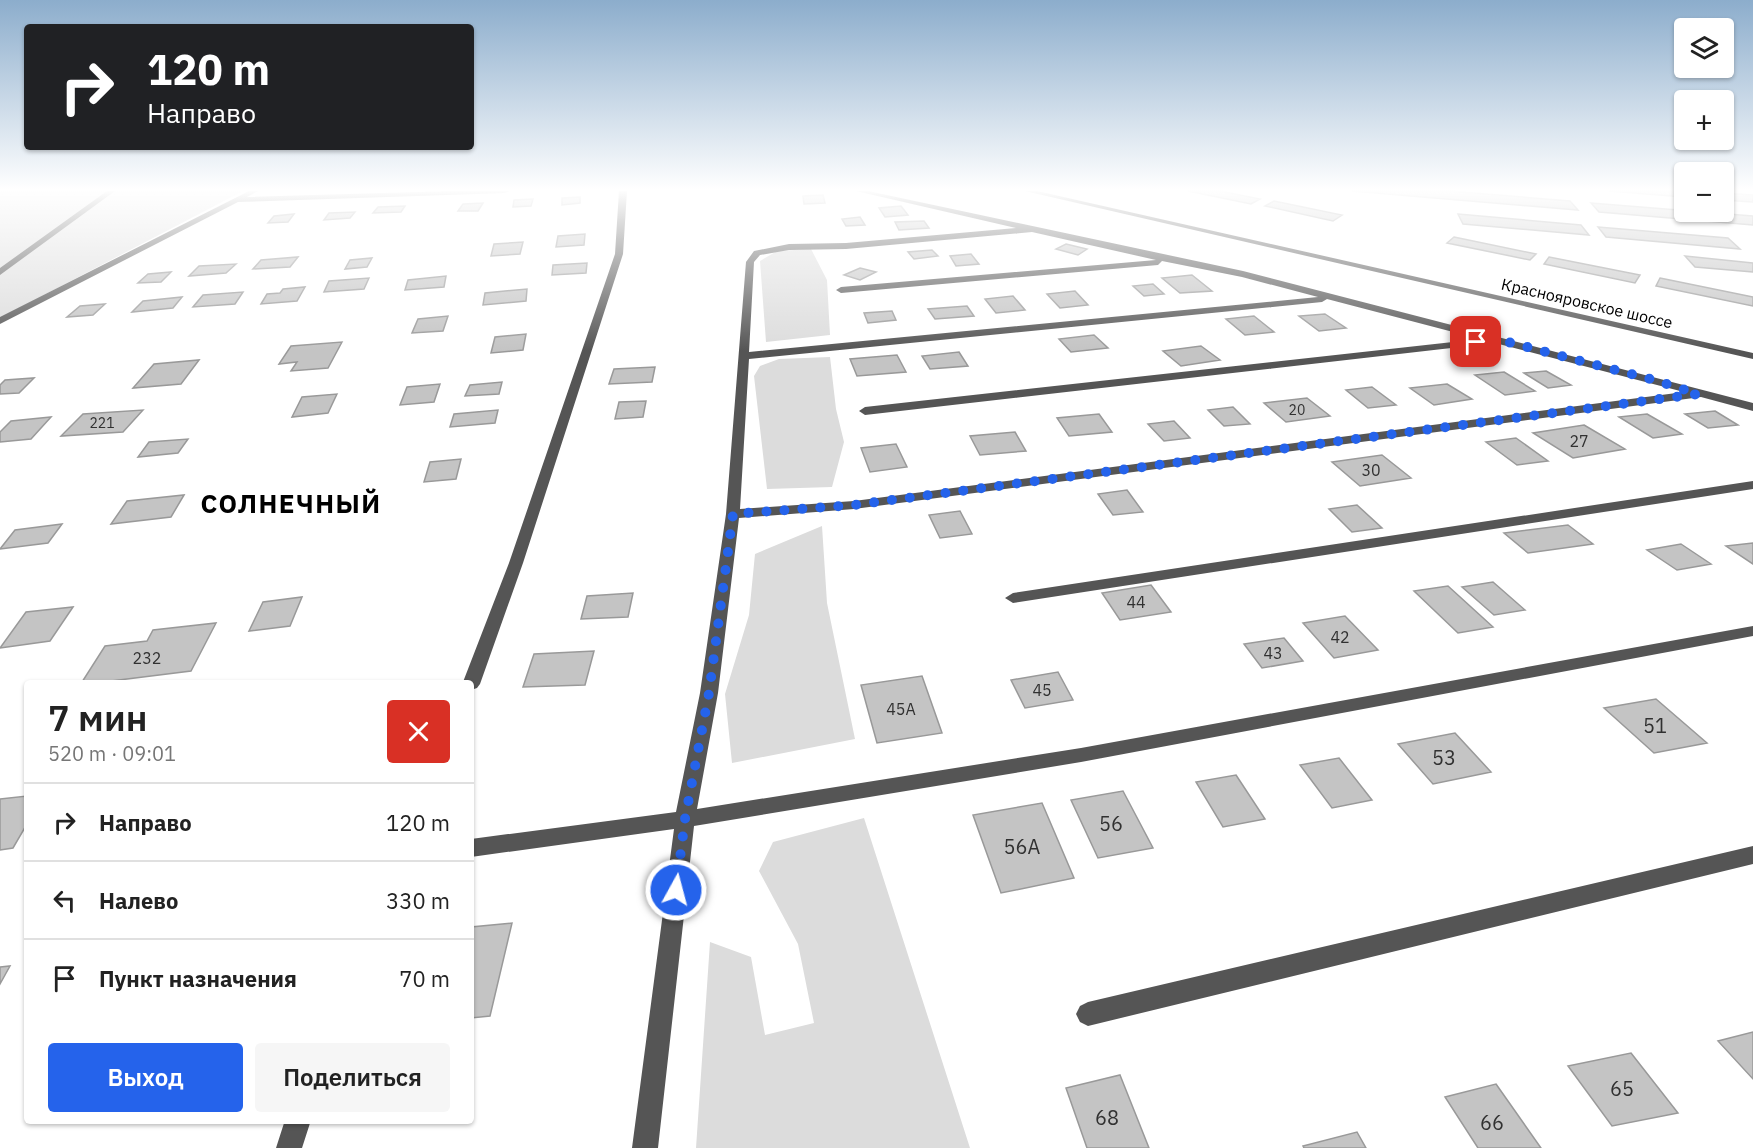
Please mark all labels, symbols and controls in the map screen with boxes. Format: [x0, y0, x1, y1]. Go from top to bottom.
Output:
map controls [1674, 18, 1734, 222]
button: layers [1674, 18, 1734, 78]
text: 120 m [147, 42, 270, 97]
icon: right [48, 48, 126, 126]
button: + [1674, 90, 1734, 150]
text: Направо [147, 95, 256, 130]
button: − [1674, 162, 1734, 222]
street label: Краснояровское шоссе [1499, 274, 1675, 332]
pin [1450, 316, 1501, 367]
icon: arrive [1459, 325, 1492, 358]
house number: 20 [1289, 401, 1305, 419]
house number: 221 [89, 414, 115, 432]
house number: 27 [1569, 431, 1589, 451]
house number: 30 [1361, 460, 1381, 480]
district label: СОЛНЕЧНЫЙ [200, 486, 382, 520]
house number: 44 [1126, 592, 1146, 612]
house number: 42 [1330, 627, 1350, 647]
house number: 43 [1263, 643, 1283, 663]
house number: 232 [133, 648, 161, 668]
house number: 45 [1032, 680, 1052, 700]
text: 7 мин [48, 694, 147, 741]
house number: 45А [886, 699, 916, 719]
button: close [387, 700, 450, 763]
house number: 51 [1643, 712, 1667, 739]
text: 520 m · 09:01 [48, 740, 176, 767]
house number: 53 [1432, 744, 1456, 771]
icon: right [48, 806, 81, 839]
text: Направо [99, 808, 192, 837]
text: 120 m [386, 808, 450, 837]
house number: 56 [1099, 810, 1123, 837]
house number: 56А [1004, 833, 1041, 860]
position arrow [644, 858, 708, 922]
icon: left [48, 884, 81, 917]
text: Налево [99, 886, 178, 915]
text: 330 m [386, 886, 450, 915]
icon: arrive [48, 962, 81, 995]
text: Пункт назначения [99, 964, 297, 993]
text: 70 m [399, 964, 450, 993]
button: Выход [48, 1043, 243, 1112]
button: Поделиться [255, 1043, 450, 1112]
house number: 65 [1610, 1075, 1634, 1102]
house number: 68 [1095, 1104, 1119, 1131]
house number: 66 [1480, 1109, 1504, 1136]

